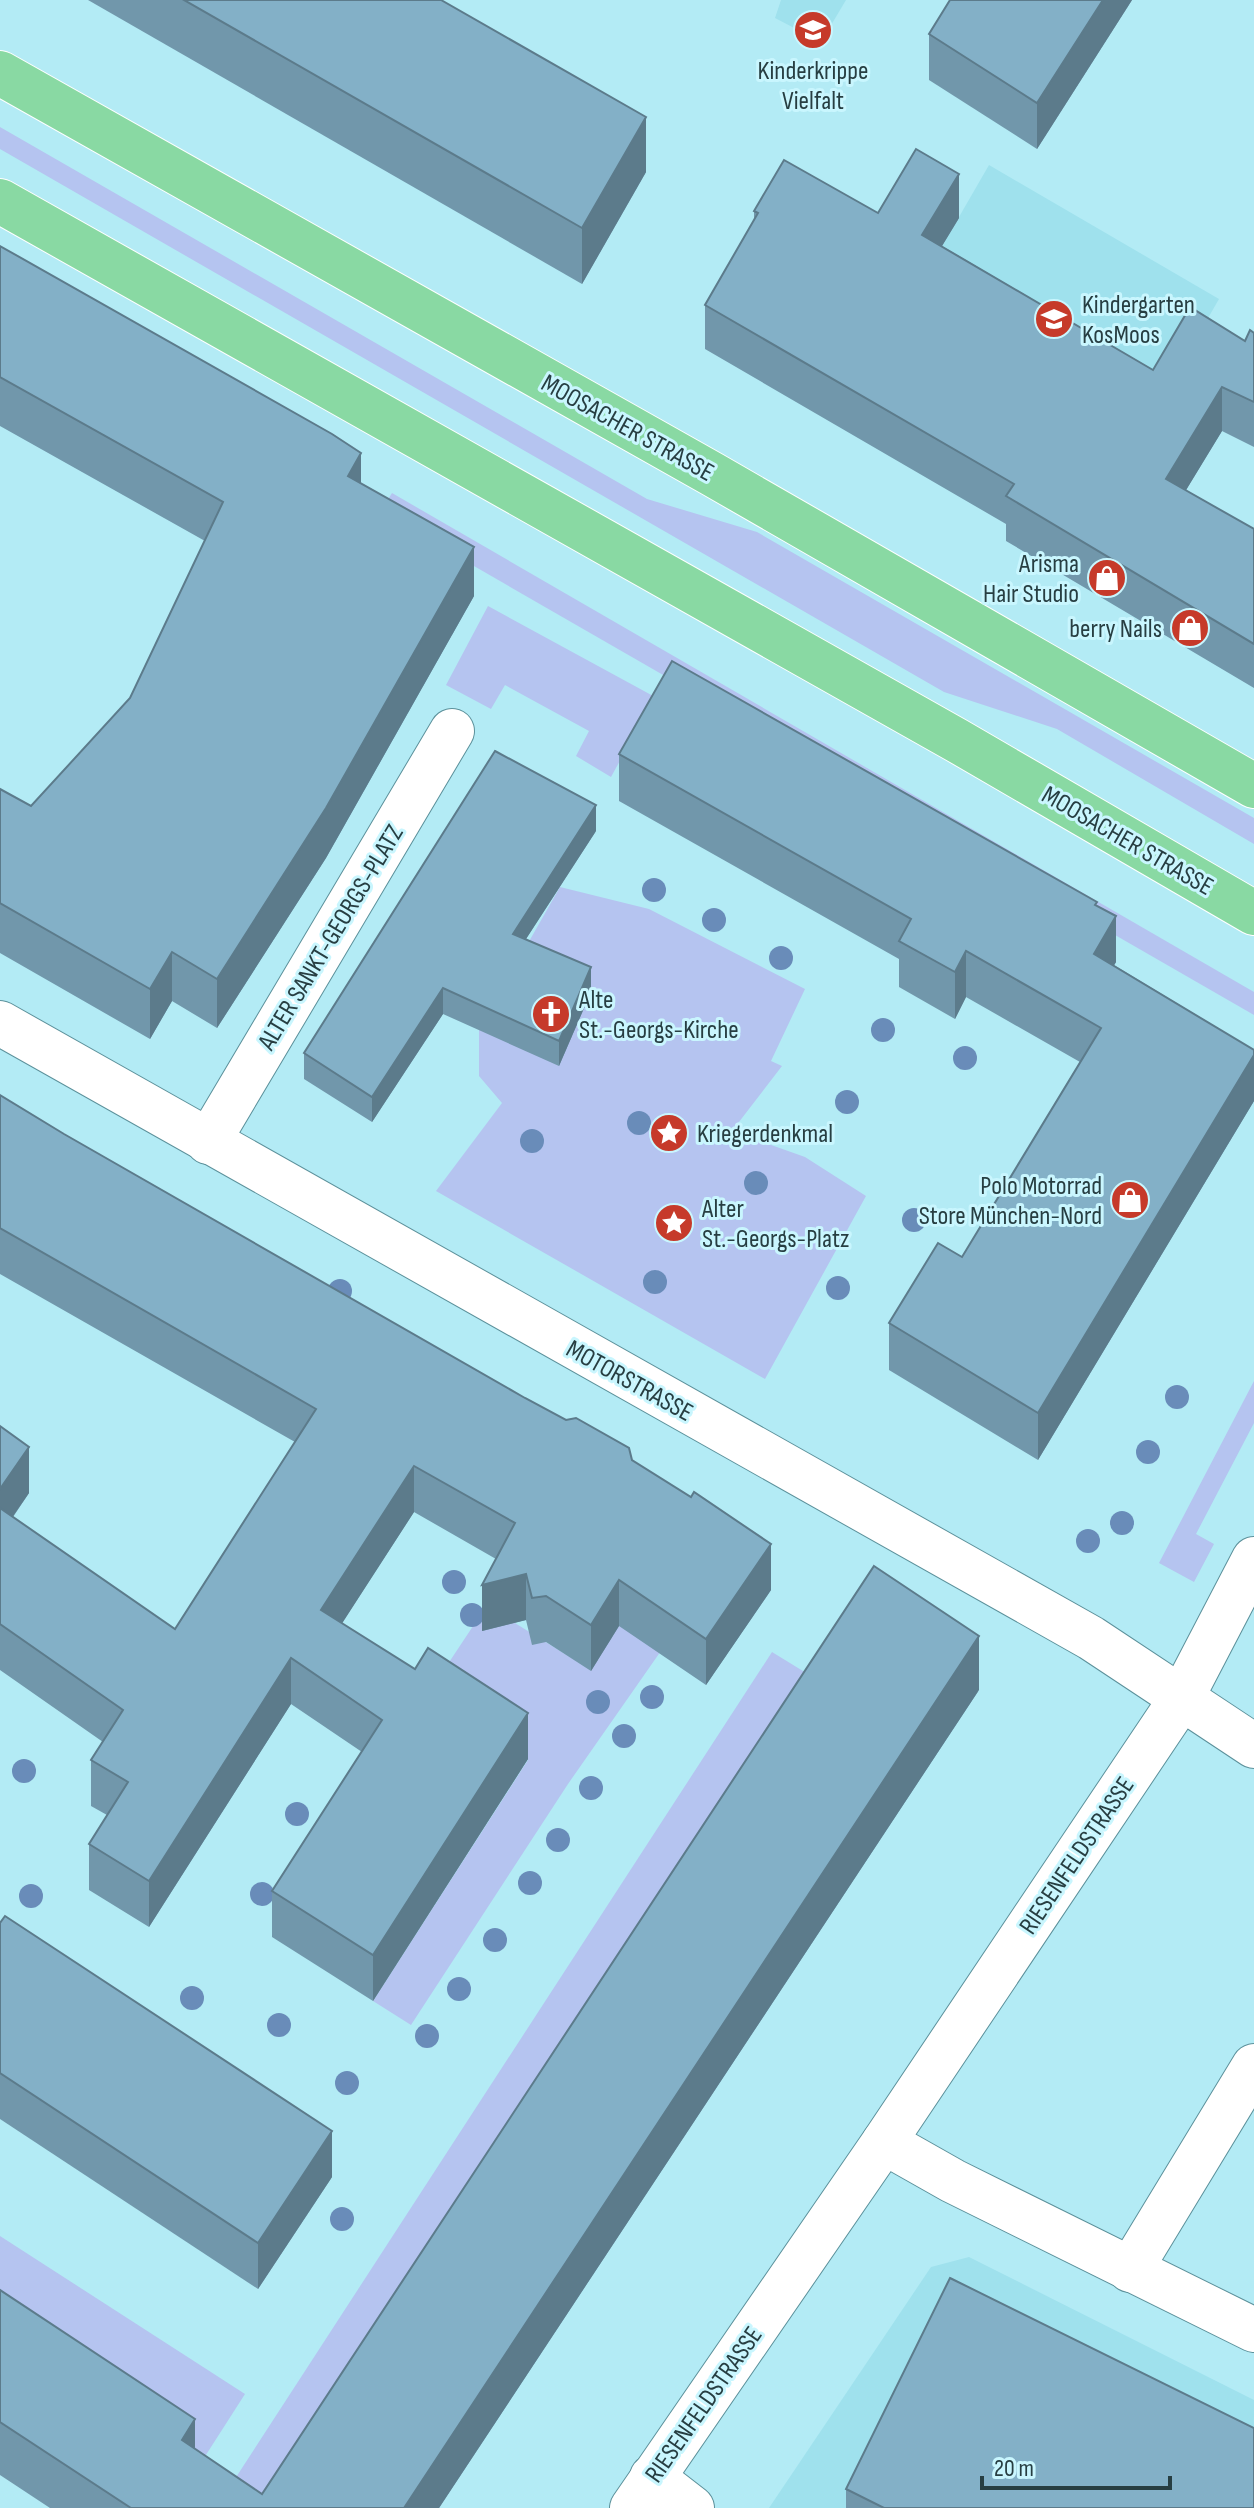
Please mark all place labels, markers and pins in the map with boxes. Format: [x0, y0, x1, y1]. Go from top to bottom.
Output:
school or university icon: Kinderkrippe Vielfalt [792, 9, 834, 51]
place label: Kinderkrippe Vielfalt [758, 56, 868, 117]
place label: Kindergarten KosMoos [1082, 290, 1195, 351]
school or university icon: Kindergarten KosMoos [1033, 298, 1075, 340]
place label: Arisma Hair Studio [983, 549, 1079, 610]
shop icon: Arisma Hair Studio [1086, 557, 1128, 599]
shop icon: berry Nails [1169, 607, 1211, 649]
place label: berry Nails [1069, 614, 1162, 645]
place label: Alte St.-Georgs-Kirche [578, 985, 739, 1046]
church icon: Alte St.-Georgs-Kirche [530, 993, 572, 1035]
place icon: Kriegerdenkmal [648, 1112, 690, 1154]
place label: Kriegerdenkmal [697, 1119, 833, 1150]
place label: Polo Motorrad Store München-Nord [919, 1171, 1102, 1232]
shop icon: Polo Motorrad Store München-Nord [1109, 1179, 1151, 1221]
place label: Alter St.-Georgs-Platz [701, 1194, 849, 1255]
place icon: Alter St.-Georgs-Platz [653, 1202, 695, 1244]

